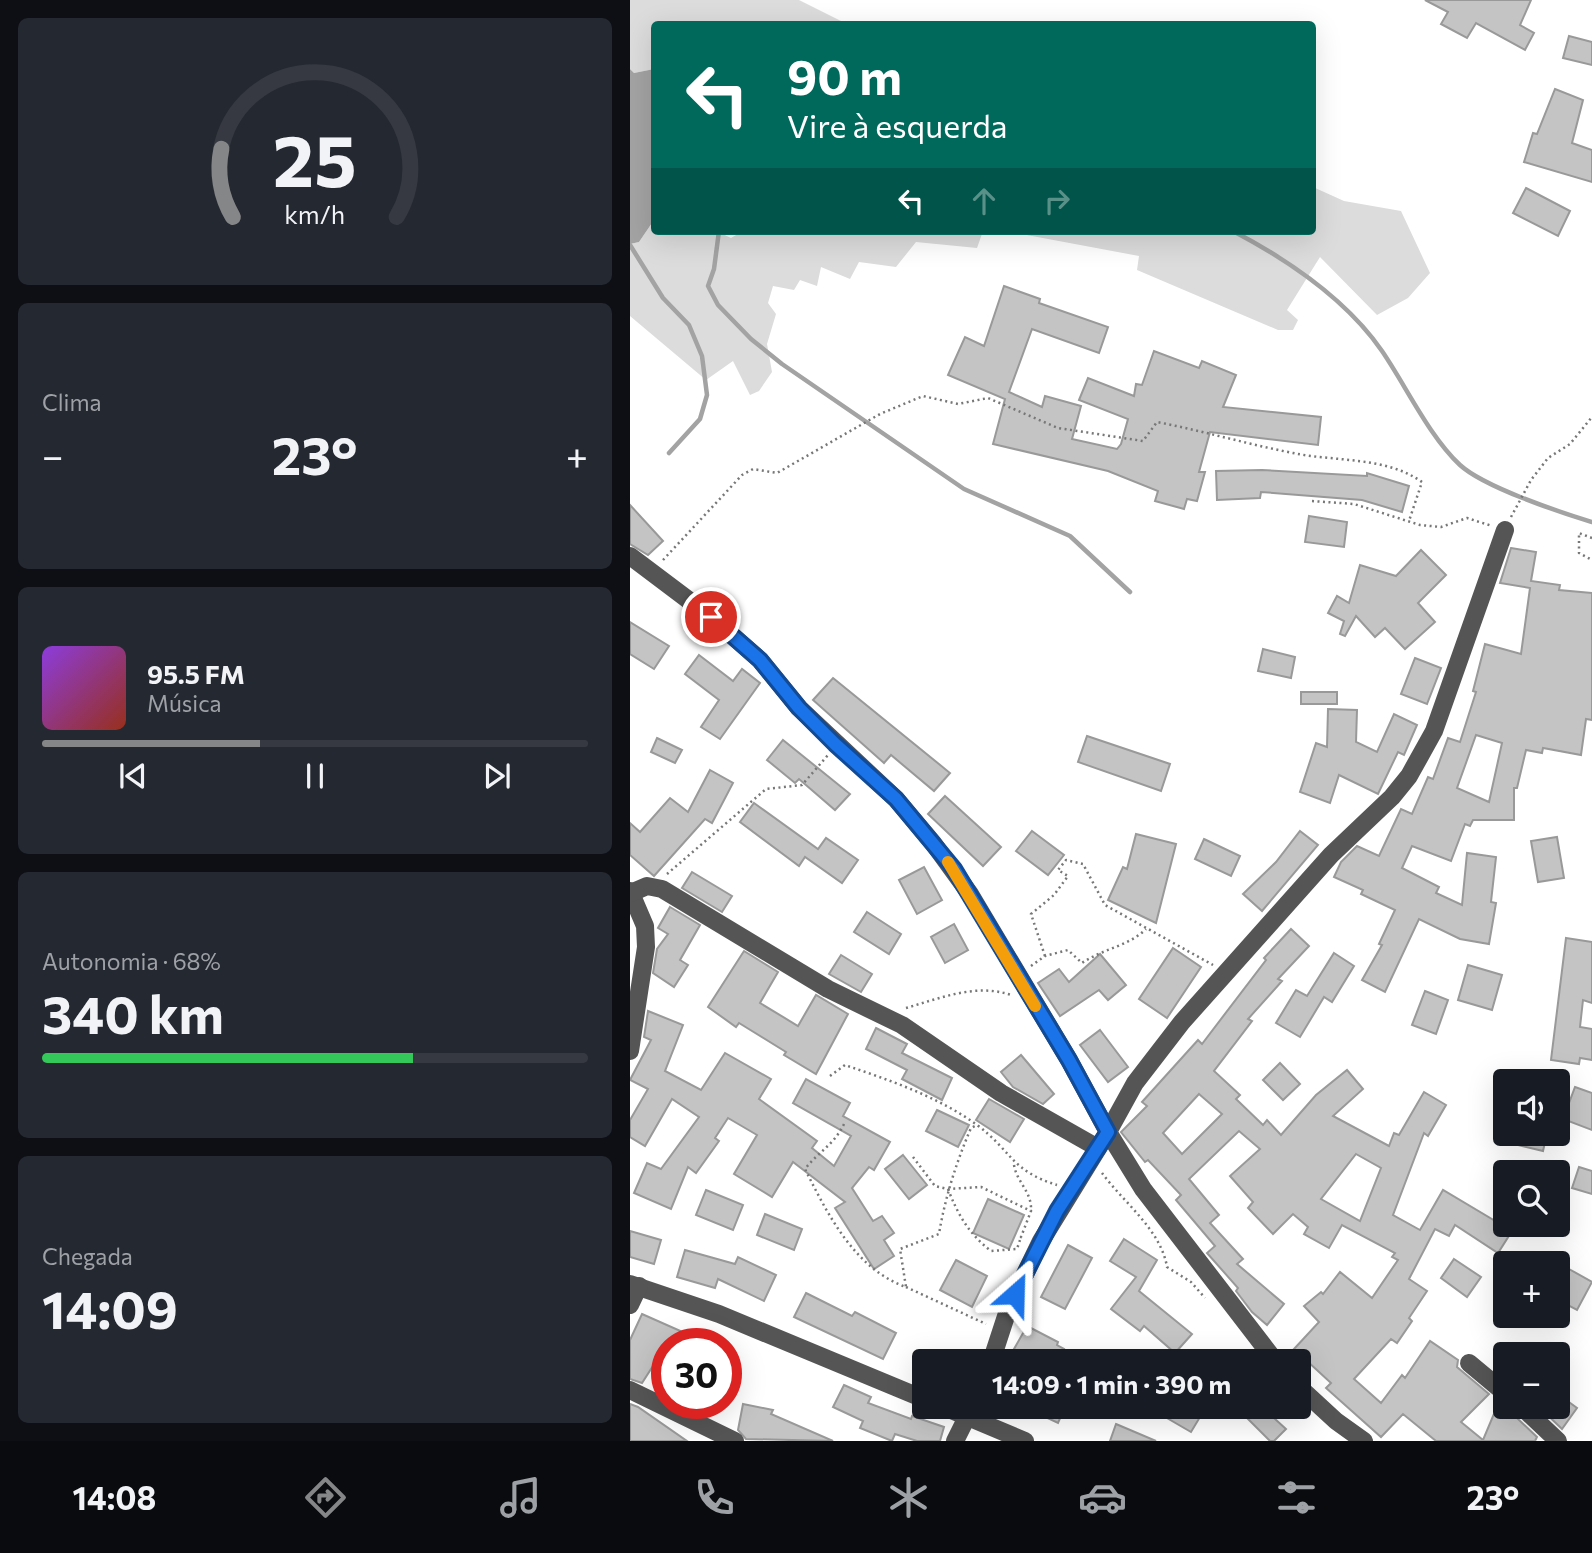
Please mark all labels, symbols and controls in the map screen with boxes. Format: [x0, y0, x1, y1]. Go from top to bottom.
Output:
text: 90 m [787, 45, 902, 105]
icon: left [672, 49, 763, 140]
text: Vire à esquerda [787, 105, 1008, 145]
text: 25 [273, 114, 357, 203]
icon: left [892, 182, 930, 220]
icon: ahead [965, 182, 1003, 220]
icon: right [1038, 182, 1076, 220]
text: km/h [285, 199, 345, 229]
text: Clima [42, 388, 102, 416]
text: 23° [272, 422, 358, 486]
text: − [42, 431, 64, 478]
text: + [566, 431, 588, 478]
pin [681, 587, 741, 647]
icon: arrive [692, 598, 730, 636]
text: 95.5 FM [147, 658, 245, 689]
text: Música [147, 689, 222, 717]
icon: previous [114, 757, 152, 795]
icon: pause [296, 757, 334, 795]
icon: next [478, 757, 516, 795]
text: Autonomia · 68% [42, 947, 221, 975]
text: 340 km [42, 981, 224, 1045]
map controls [1493, 1069, 1570, 1419]
button: sound [1493, 1069, 1570, 1146]
button: search [1493, 1160, 1570, 1237]
text: Chegada [42, 1242, 133, 1270]
button: + [1493, 1251, 1570, 1328]
position arrow [978, 1257, 1052, 1331]
text: 14:09 [42, 1276, 178, 1340]
speed limit sign: 30 [651, 1328, 742, 1419]
button: − [1493, 1342, 1570, 1419]
text: 14:09 · 1 min · 390 m [992, 1368, 1231, 1399]
icon: directions [301, 1473, 350, 1522]
icon: music [496, 1473, 545, 1522]
icon: phone [690, 1473, 739, 1522]
icon: climate [884, 1473, 933, 1522]
icon: car [1078, 1473, 1127, 1522]
icon: filters [1272, 1473, 1321, 1522]
text: 14:08 [73, 1477, 156, 1517]
text: 23° [1467, 1477, 1519, 1517]

